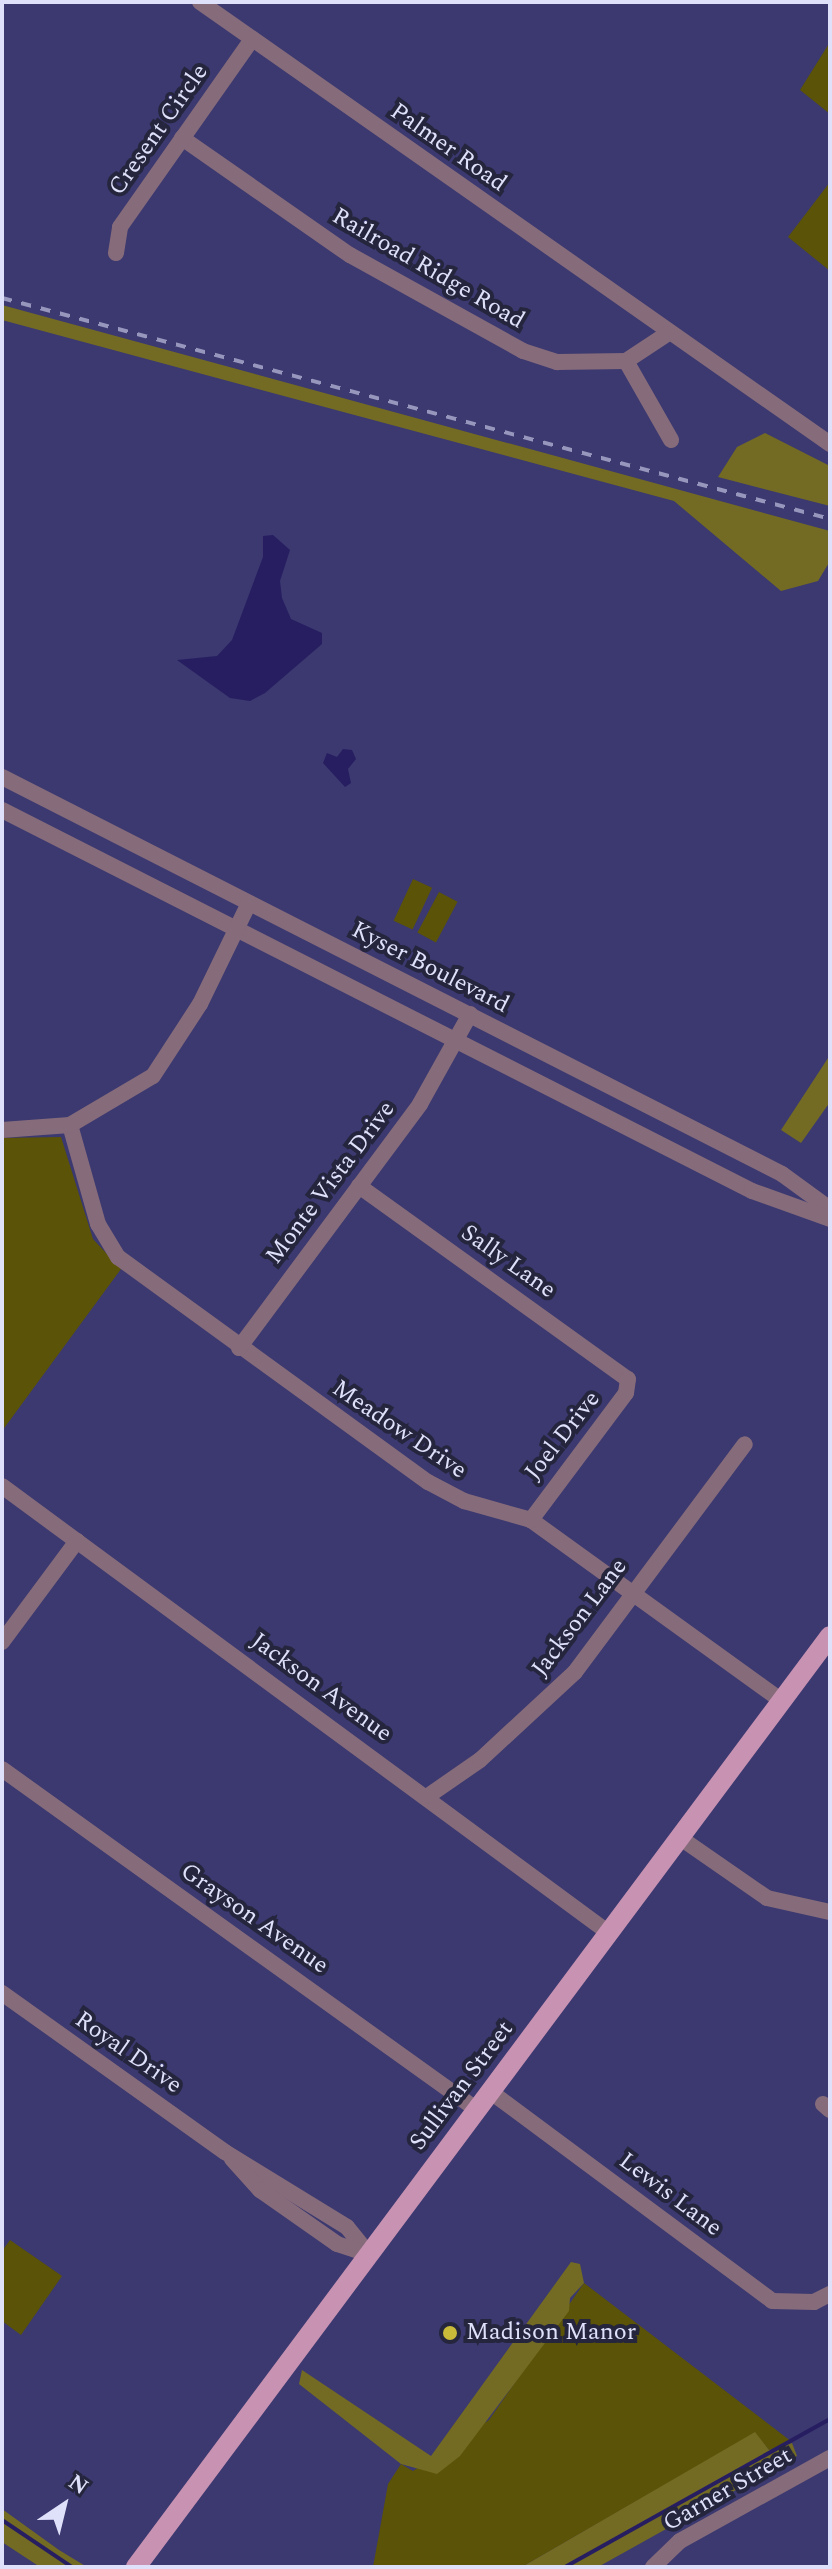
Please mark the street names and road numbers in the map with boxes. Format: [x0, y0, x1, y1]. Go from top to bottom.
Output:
street label: Cresent Circle [103, 59, 215, 201]
street label: Palmer Road [384, 97, 512, 199]
street label: Railroad Ridge Road [327, 202, 529, 336]
street label: Kyser Boulevard [346, 916, 514, 1020]
street label: Monte Vista Drive [260, 1096, 402, 1270]
street label: Sally Lane [455, 1219, 561, 1305]
street label: Meadow Drive [326, 1375, 472, 1485]
street label: Joel Drive [519, 1386, 607, 1486]
street label: Jackson Lane [526, 1553, 634, 1683]
street label: Jackson Avenue [245, 1627, 397, 1749]
street label: Grayson Avenue [175, 1857, 333, 1981]
street label: Royal Drive [69, 2006, 187, 2100]
street label: Sullivan Street [404, 2016, 520, 2156]
street label: Lewis Lane [613, 2147, 727, 2243]
street label: Garner Street [659, 2442, 797, 2538]

